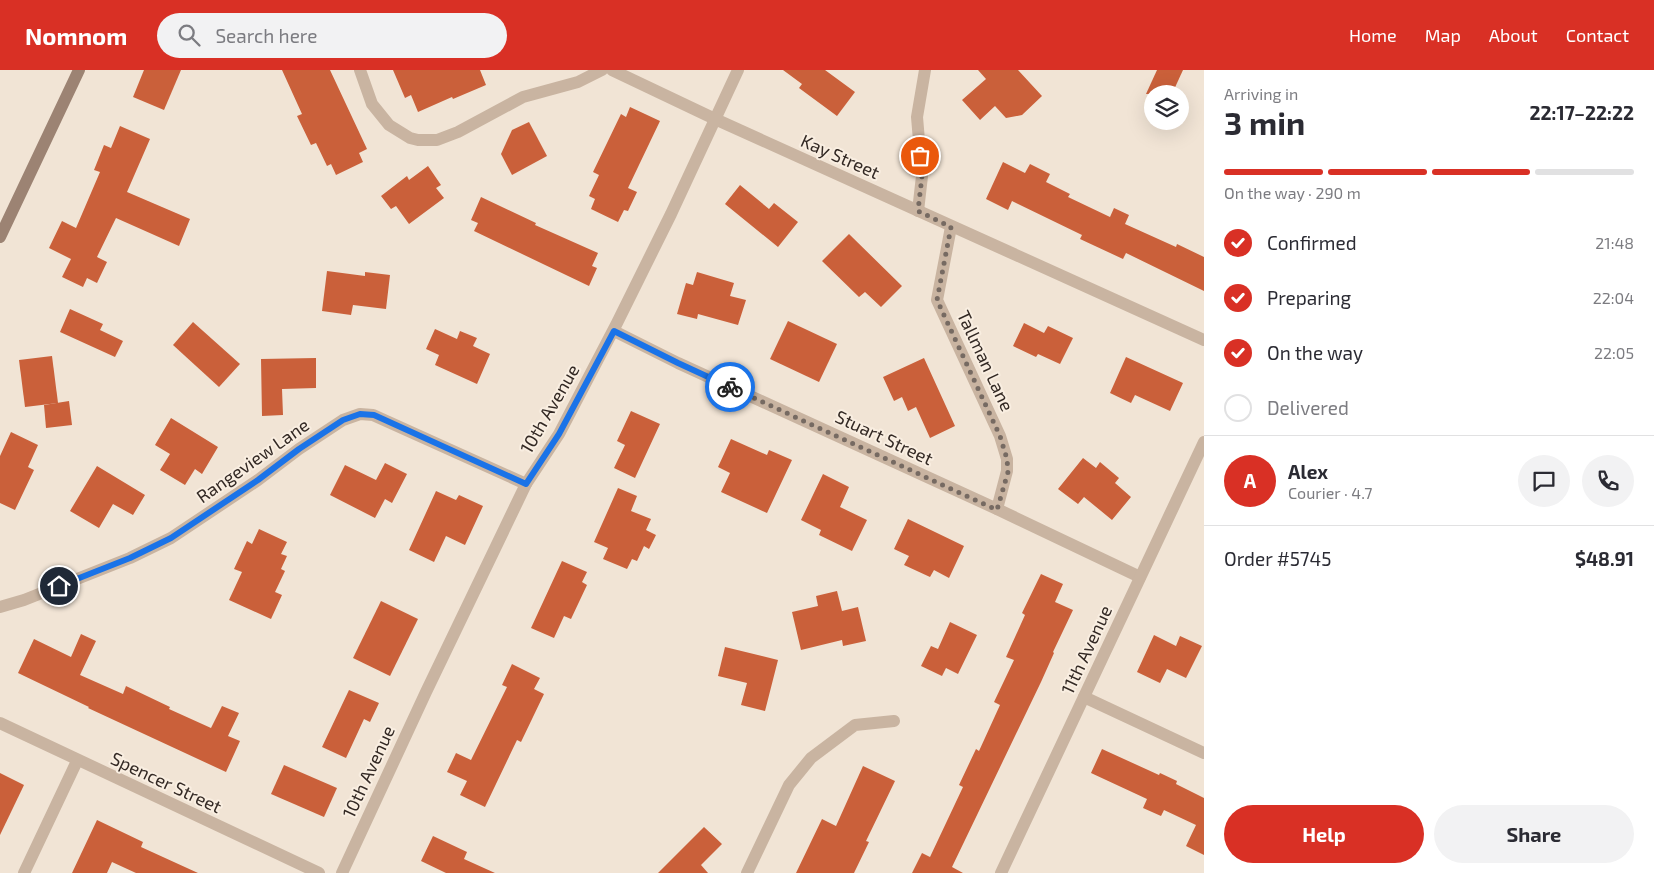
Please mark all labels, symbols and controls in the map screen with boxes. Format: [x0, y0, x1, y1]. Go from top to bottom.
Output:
search box [157, 13, 507, 58]
text: Nomnom [25, 21, 127, 50]
icon: search [175, 21, 203, 49]
text: Search here [215, 24, 317, 47]
text: Home [1349, 24, 1397, 46]
text: Map [1425, 24, 1461, 46]
text: About [1489, 24, 1538, 46]
text: Contact [1566, 24, 1629, 46]
text: Arriving in [1224, 84, 1298, 103]
map controls [1144, 85, 1189, 130]
button: layers [1144, 85, 1189, 130]
text: 22:17–22:22 [1529, 101, 1634, 124]
text: 3 min [1224, 103, 1305, 141]
street label: Kay Street [798, 129, 883, 183]
pin [899, 135, 941, 177]
icon: bag [906, 142, 934, 170]
text: On the way · 290 m [1224, 183, 1361, 202]
icon: check [1224, 229, 1252, 257]
text: Confirmed [1267, 231, 1357, 254]
text: 21:48 [1595, 233, 1634, 252]
icon: check [1224, 284, 1252, 312]
text: Preparing [1267, 286, 1351, 309]
text: 22:04 [1593, 288, 1634, 307]
street label: Tallman Lane [953, 307, 1019, 414]
icon: check [1224, 339, 1252, 367]
text: On the way [1267, 341, 1363, 364]
text: 22:05 [1594, 343, 1634, 362]
street label: 10th Avenue [515, 360, 583, 457]
courier [705, 362, 755, 412]
icon: bike [716, 373, 744, 401]
text: Delivered [1267, 396, 1349, 419]
street label: Stuart Street [832, 405, 937, 469]
street label: Rangeview Lane [192, 413, 313, 507]
button: chat [1518, 455, 1570, 507]
button: phone [1582, 455, 1634, 507]
text: Alex [1288, 460, 1328, 483]
text: A [1244, 469, 1256, 492]
text: Courier · 4.7 [1288, 483, 1372, 502]
text: Order #5745 [1224, 547, 1331, 570]
text: $48.91 [1575, 547, 1634, 570]
pin [38, 565, 80, 607]
icon: home [45, 572, 73, 600]
street label: 11th Avenue [1056, 602, 1116, 698]
street label: 10th Avenue [337, 722, 399, 821]
street label: Spencer Street [107, 747, 226, 817]
button: Help [1224, 805, 1424, 863]
button: Share [1434, 805, 1634, 863]

